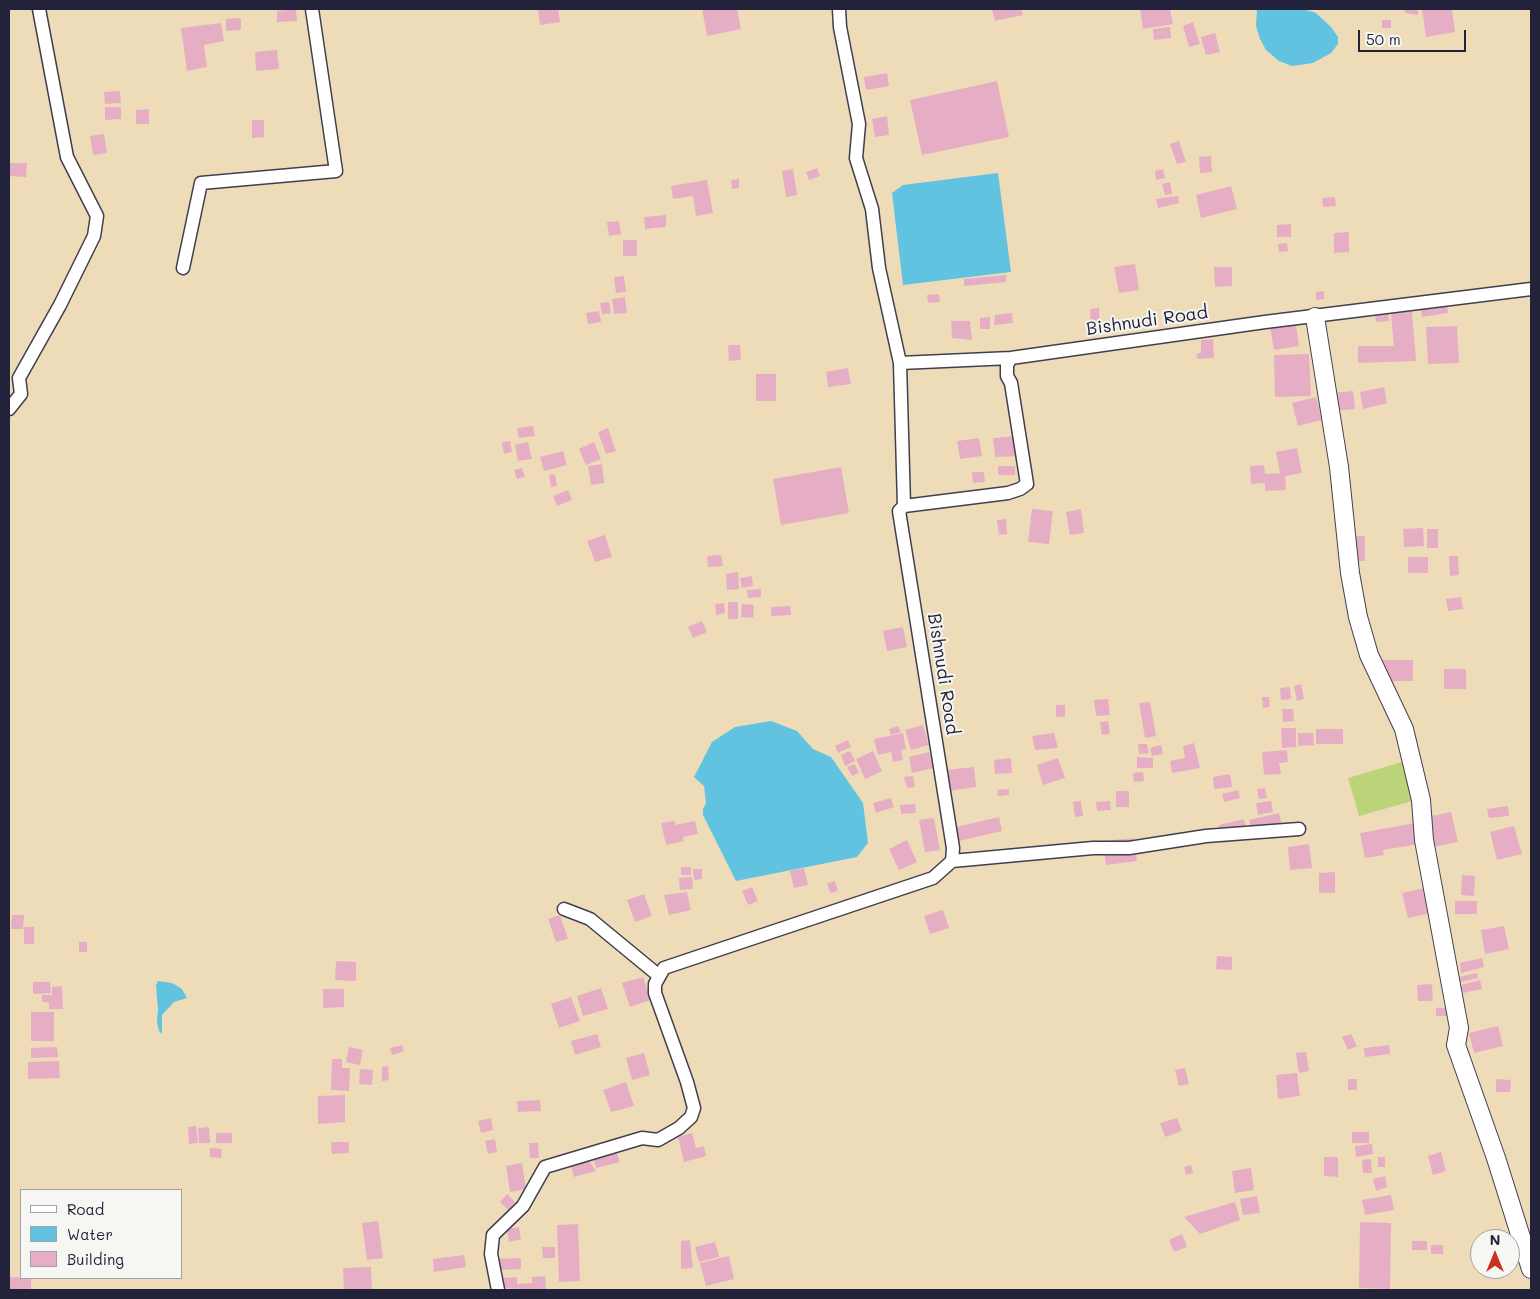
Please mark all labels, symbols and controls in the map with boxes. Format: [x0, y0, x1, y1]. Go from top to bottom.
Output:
scale bar [1360, 20, 1468, 52]
text: 50 m [1366, 29, 1401, 49]
street label: Bishnudi Road [1085, 302, 1209, 340]
street label: Bishnudi Road [923, 612, 963, 736]
legend [20, 1189, 182, 1279]
text: Road [67, 1199, 104, 1219]
text: Water [67, 1224, 113, 1244]
north arrow [1470, 1229, 1520, 1279]
text: N [1490, 1230, 1500, 1249]
text: Building [67, 1249, 124, 1269]

